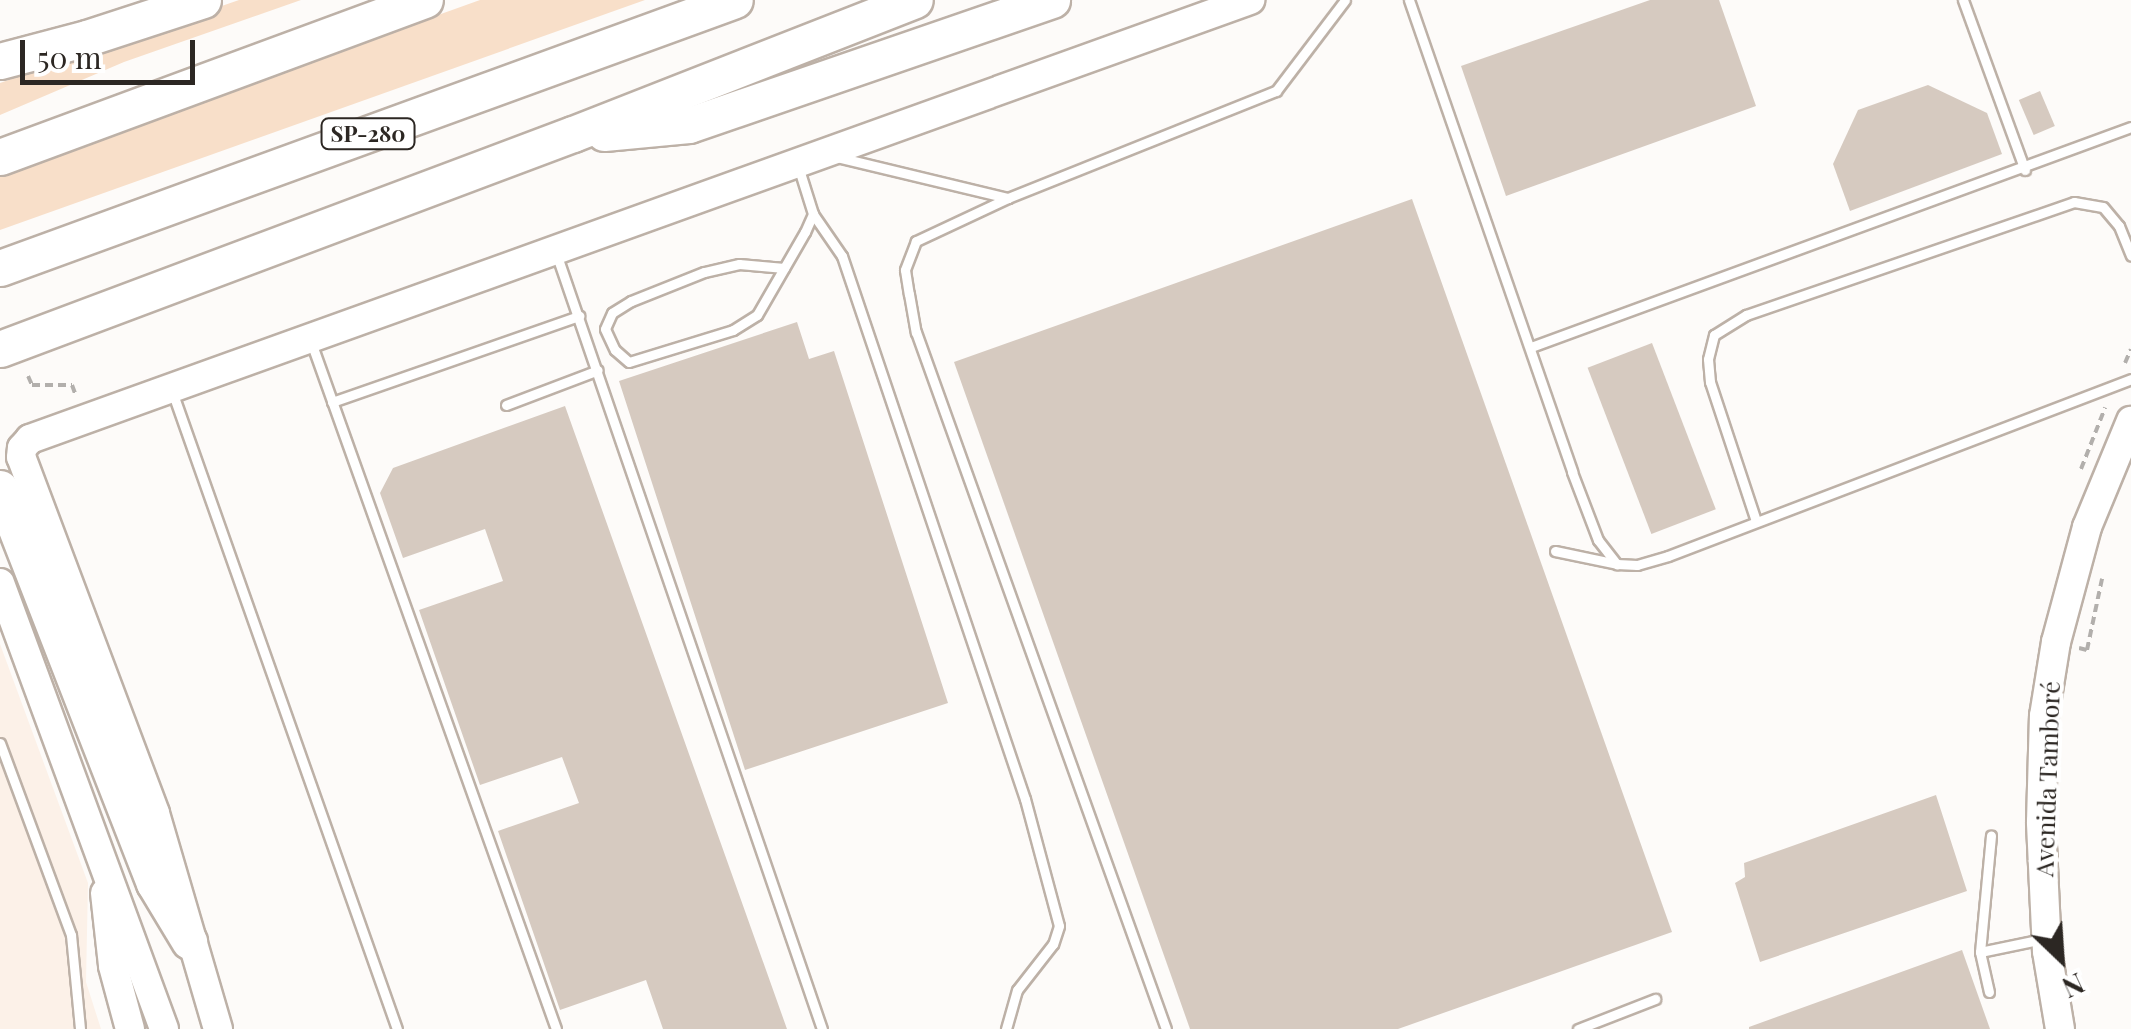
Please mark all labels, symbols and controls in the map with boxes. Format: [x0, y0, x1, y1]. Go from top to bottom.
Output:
scale bar [25, 20, 200, 82]
text: 50 m [37, 37, 102, 77]
road number: SP-280 [320, 117, 416, 151]
street label: Avenida Tamboré [2029, 680, 2065, 878]
north arrow [2011, 909, 2111, 1009]
text: N [2057, 966, 2091, 1008]

